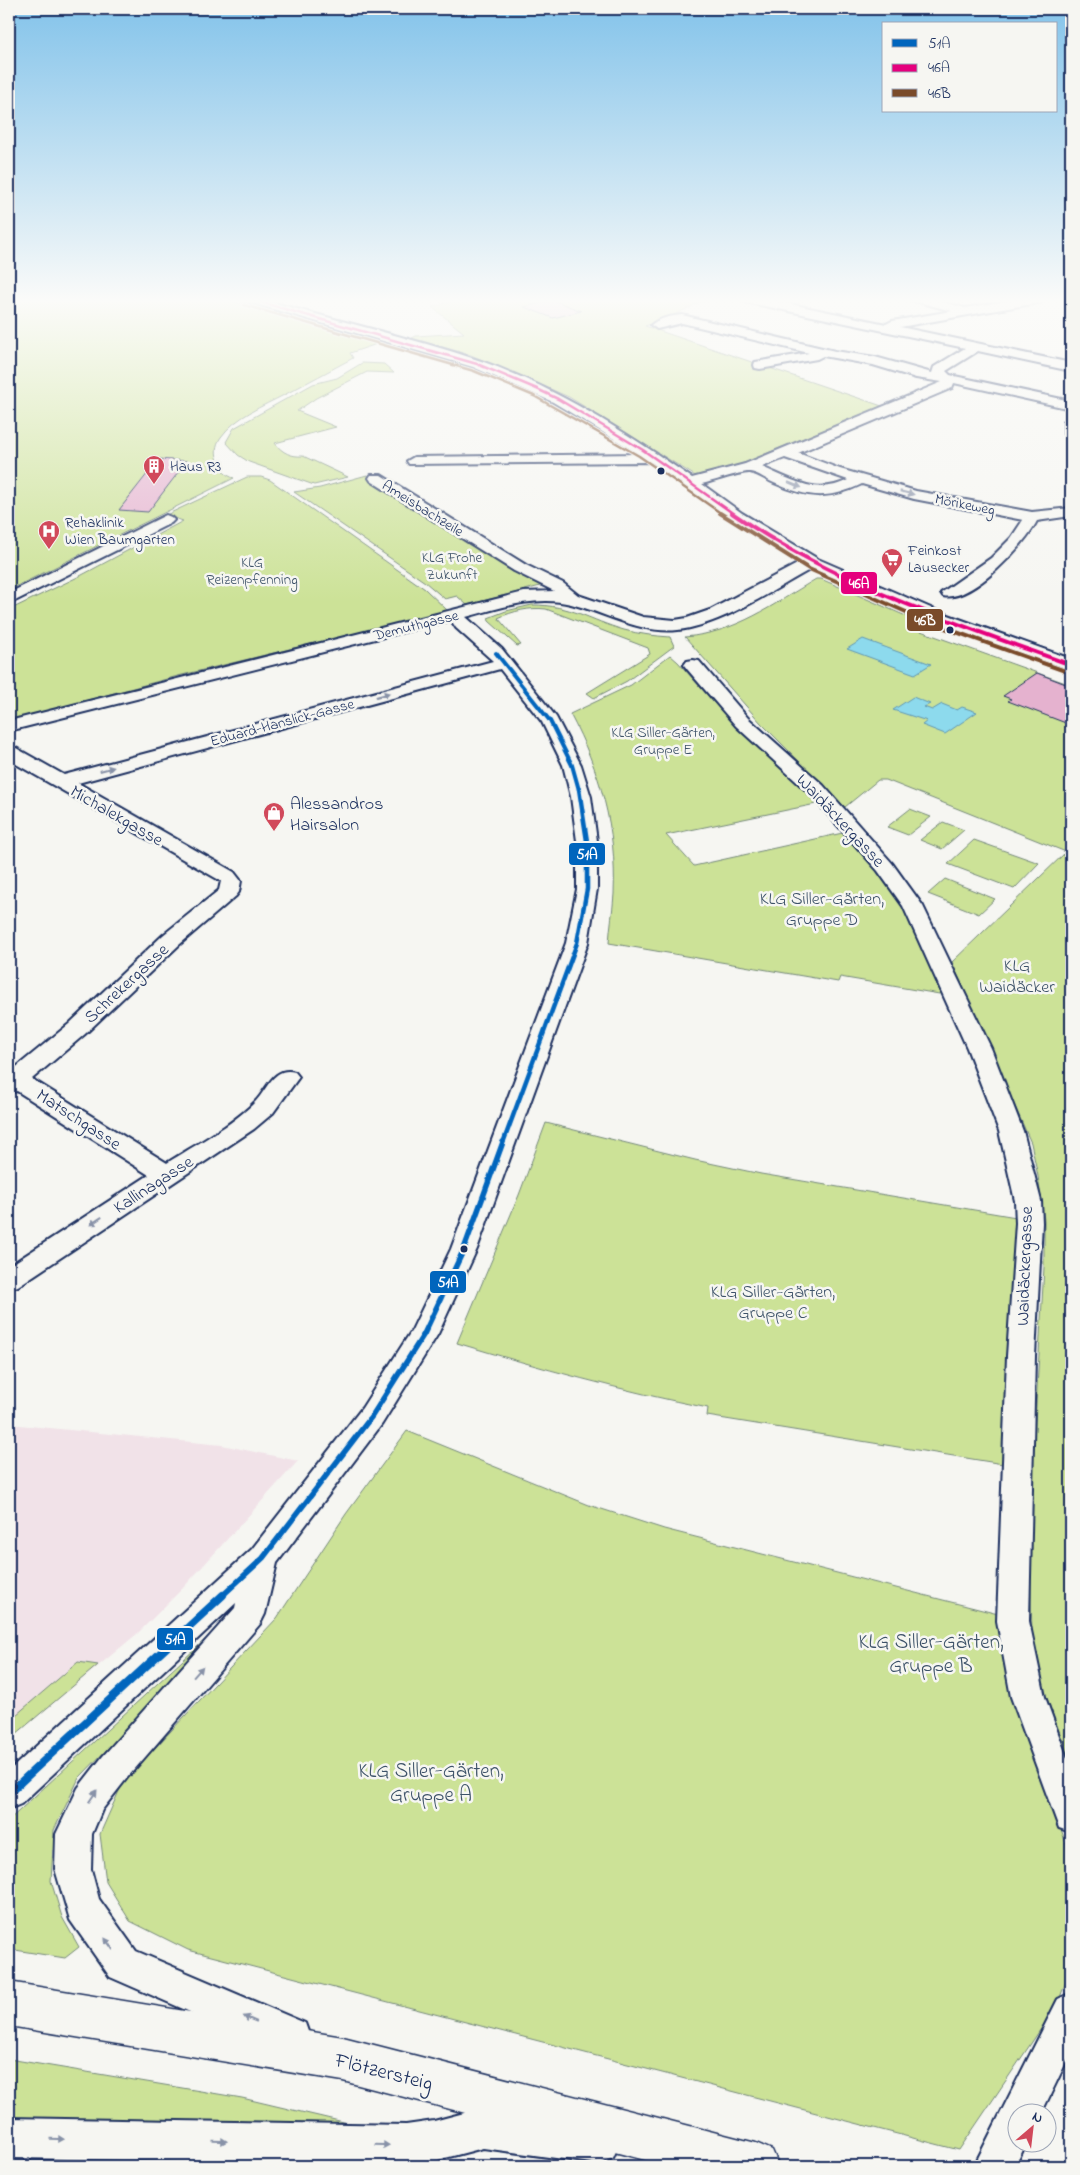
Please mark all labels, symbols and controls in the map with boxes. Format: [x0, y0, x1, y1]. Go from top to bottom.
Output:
legend [882, 22, 1058, 112]
text: 51A [928, 33, 951, 55]
text: 46A [928, 57, 950, 79]
text: 46B [928, 83, 951, 105]
building icon: Haus R3 [142, 454, 166, 485]
place label: Haus R3 [170, 456, 221, 478]
unlabelled marker [656, 466, 666, 476]
street label: Ameisbachzeile [377, 475, 468, 543]
one-way arrow [788, 481, 803, 489]
street label: Mörikeweg [933, 488, 997, 523]
one-way arrow [899, 489, 914, 497]
place label: Rehaklinik Wien Baumgarten [65, 512, 175, 552]
hospital icon: Rehaklinik Wien Baumgarten [37, 519, 61, 550]
place label: Feinkost Lausecker [907, 540, 969, 579]
park label: KLG Frohe Zukunft [422, 547, 482, 586]
supermarket icon: Feinkost Lausecker [880, 547, 904, 578]
park label: KLG Reizenpfenning [206, 552, 298, 592]
line badge: 46A [840, 571, 878, 595]
text: 46A [848, 574, 870, 595]
street label: Demuthgasse [370, 605, 462, 648]
line badge: 46B [906, 608, 944, 632]
text: 46B [913, 611, 936, 632]
unlabelled marker [945, 625, 955, 635]
one-way arrow [375, 691, 390, 699]
street label: Eduard-Hanslick-Gasse [208, 693, 357, 753]
park label: KLG Siller-Gärten, Gruppe E [611, 722, 715, 761]
one-way arrow [100, 765, 115, 773]
street label: Waidäckergasse [788, 769, 891, 875]
street label: Michalekgasse [64, 780, 168, 855]
place label: Alessandros Hairsalon [290, 792, 383, 839]
shop icon: Alessandros Hairsalon [262, 801, 286, 832]
line badge: 51A [568, 842, 606, 866]
text: 51A [576, 845, 598, 866]
park label: KLG Siller-Gärten, Gruppe D [760, 887, 884, 934]
street label: Schrekergasse [79, 938, 177, 1031]
park label: KLG Waidäcker [979, 954, 1055, 1001]
street label: Matschgasse [30, 1083, 126, 1159]
street label: Kallinagasse [109, 1150, 200, 1222]
street label: Waidäckergasse [1011, 1205, 1042, 1326]
one-way arrow [89, 1216, 103, 1226]
unlabelled marker [459, 1244, 469, 1254]
line badge: 51A [429, 1270, 467, 1294]
text: 51A [437, 1273, 459, 1294]
park label: KLG Siller-Gärten, Gruppe C [711, 1280, 835, 1327]
line badge: 51A [156, 1627, 194, 1651]
park label: KLG Siller-Gärten, Gruppe B [858, 1628, 1004, 1682]
text: 51A [164, 1630, 186, 1651]
one-way arrow [192, 1667, 204, 1679]
park label: KLG Siller-Gärten, Gruppe A [358, 1757, 504, 1811]
one-way arrow [88, 1789, 98, 1803]
one-way arrow [104, 1938, 114, 1951]
one-way arrow [243, 2014, 257, 2022]
street label: Flötzersteig [330, 2046, 436, 2102]
north arrow [1008, 2102, 1058, 2152]
text: N [1028, 2106, 1047, 2129]
one-way arrow [50, 2135, 66, 2143]
one-way arrow [212, 2137, 228, 2145]
one-way arrow [375, 2141, 391, 2149]

